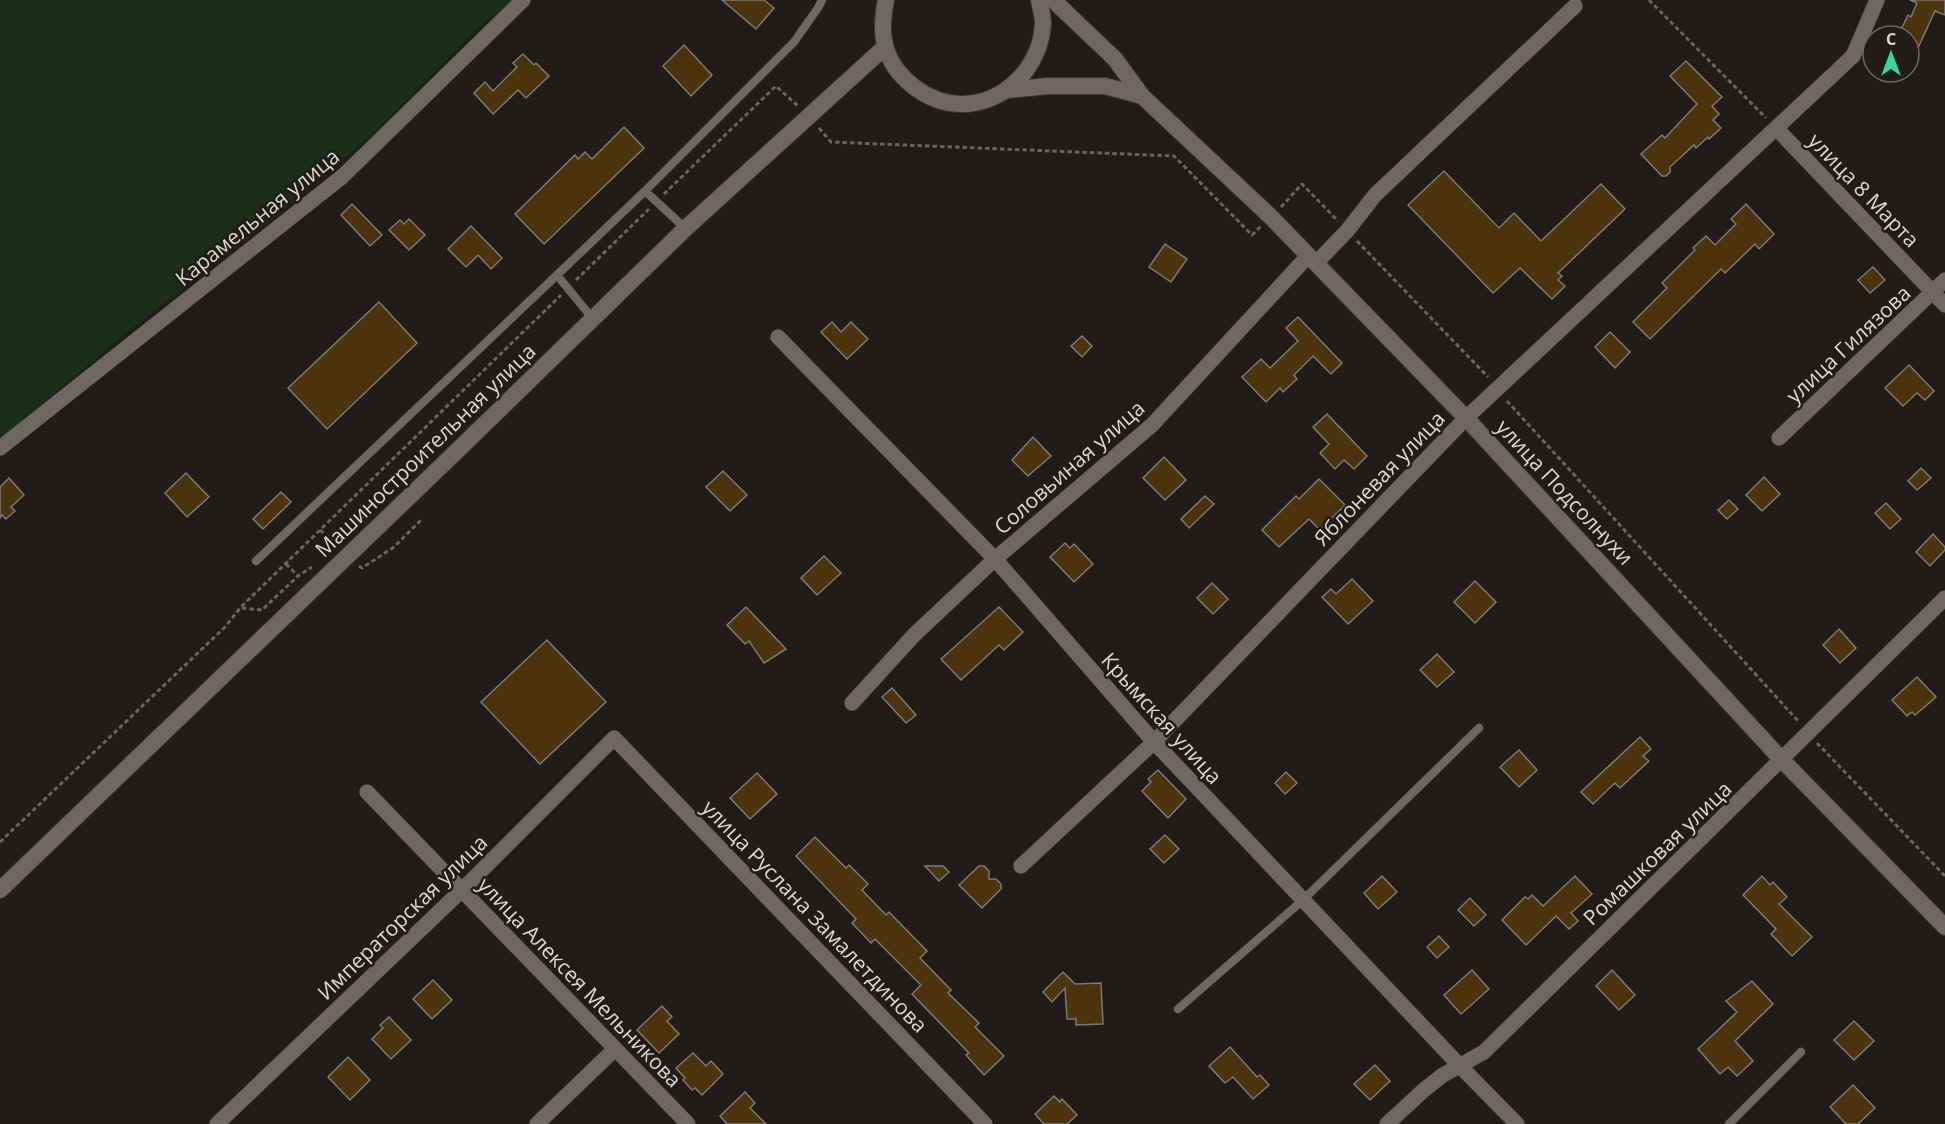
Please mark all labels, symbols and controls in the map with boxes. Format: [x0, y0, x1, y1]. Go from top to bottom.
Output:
north arrow [1861, 24, 1921, 84]
text: С [1886, 28, 1896, 50]
street label: улица 8 Марта [1802, 127, 1926, 253]
street label: Карамельная улица [169, 142, 345, 292]
street label: улица Гилязова [1780, 279, 1916, 409]
street label: Машиностроительная улица [309, 337, 541, 563]
street label: Соловьиная улица [988, 394, 1150, 540]
street label: Яблоневая улица [1307, 405, 1451, 551]
street label: улица Подсолнухи [1490, 413, 1640, 571]
street label: Крымская улица [1096, 646, 1228, 790]
street label: Ромашковая улица [1577, 775, 1737, 931]
street label: улица Руслана Замалетдинова [696, 794, 934, 1038]
street label: Императорская улица [311, 828, 493, 1006]
street label: улица Алексея Мельникова [472, 871, 688, 1093]

